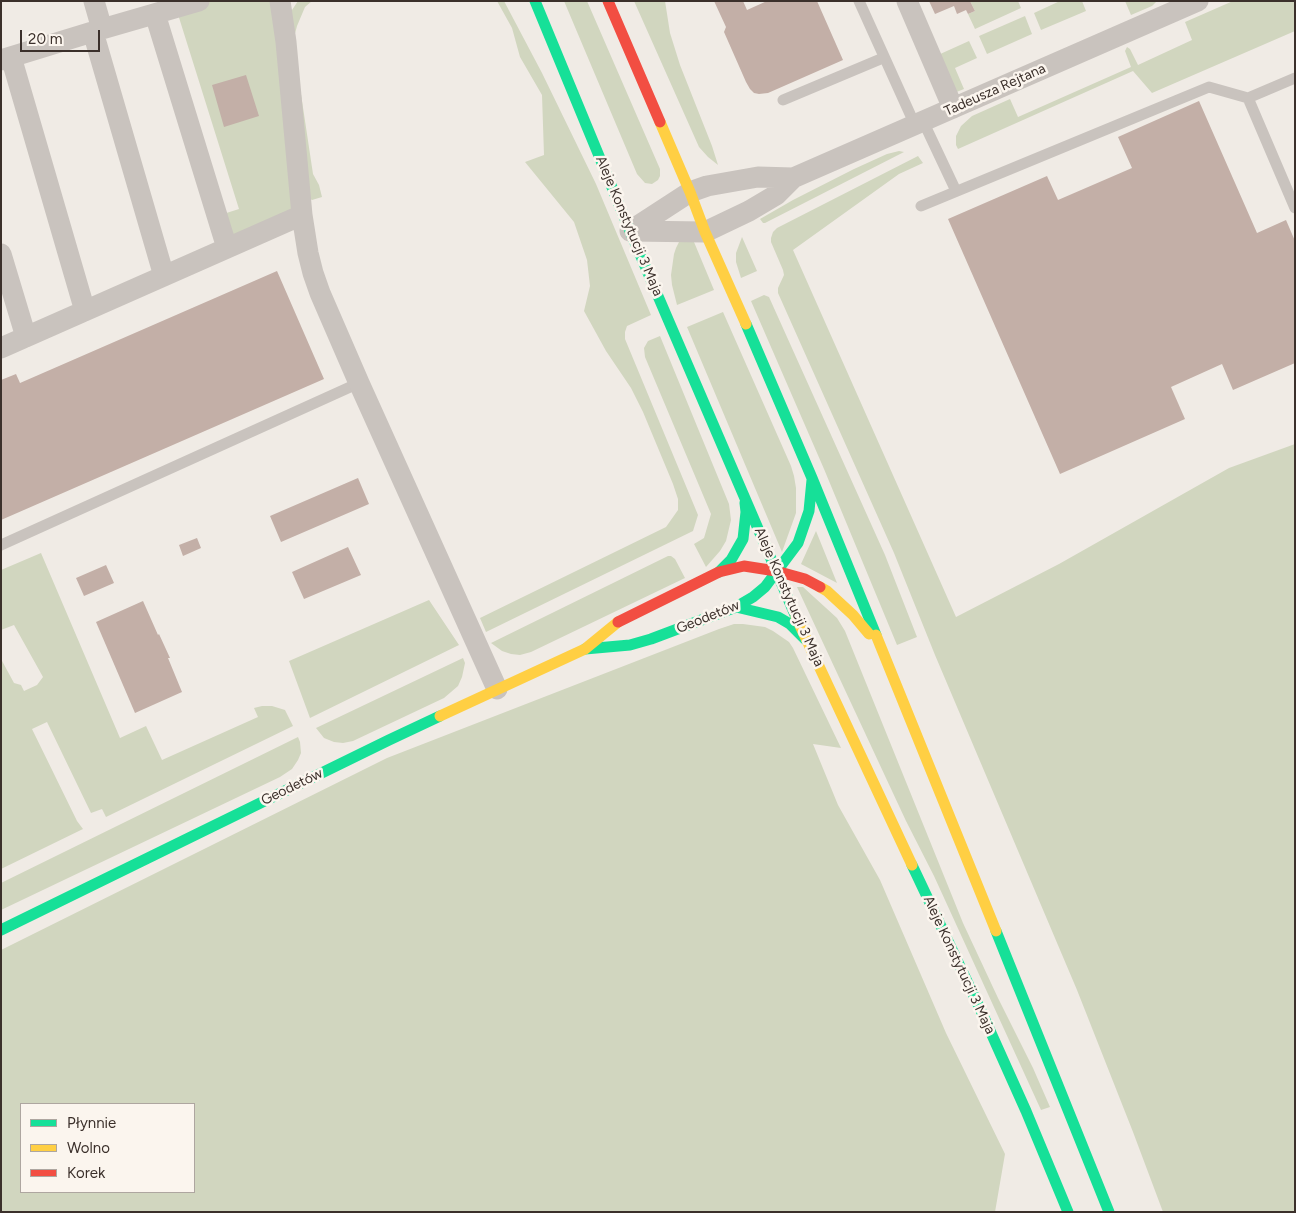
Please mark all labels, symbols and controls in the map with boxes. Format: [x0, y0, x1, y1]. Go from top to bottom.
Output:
scale bar [22, 20, 102, 52]
text: 20 m [28, 30, 62, 48]
street label: Tadeusza Rejtana [942, 60, 1048, 120]
street label: Aleje Konstytucji 3 Maja [592, 153, 666, 299]
street label: Aleje Konstytucji 3 Maja [751, 525, 827, 669]
street label: Geodetów [674, 597, 742, 637]
street label: Geodetów [258, 765, 326, 809]
street label: Aleje Konstytucji 3 Maja [920, 893, 998, 1037]
legend [20, 1103, 195, 1193]
text: Płynnie [67, 1114, 116, 1132]
text: Wolno [67, 1139, 110, 1157]
text: Korek [67, 1164, 105, 1182]

